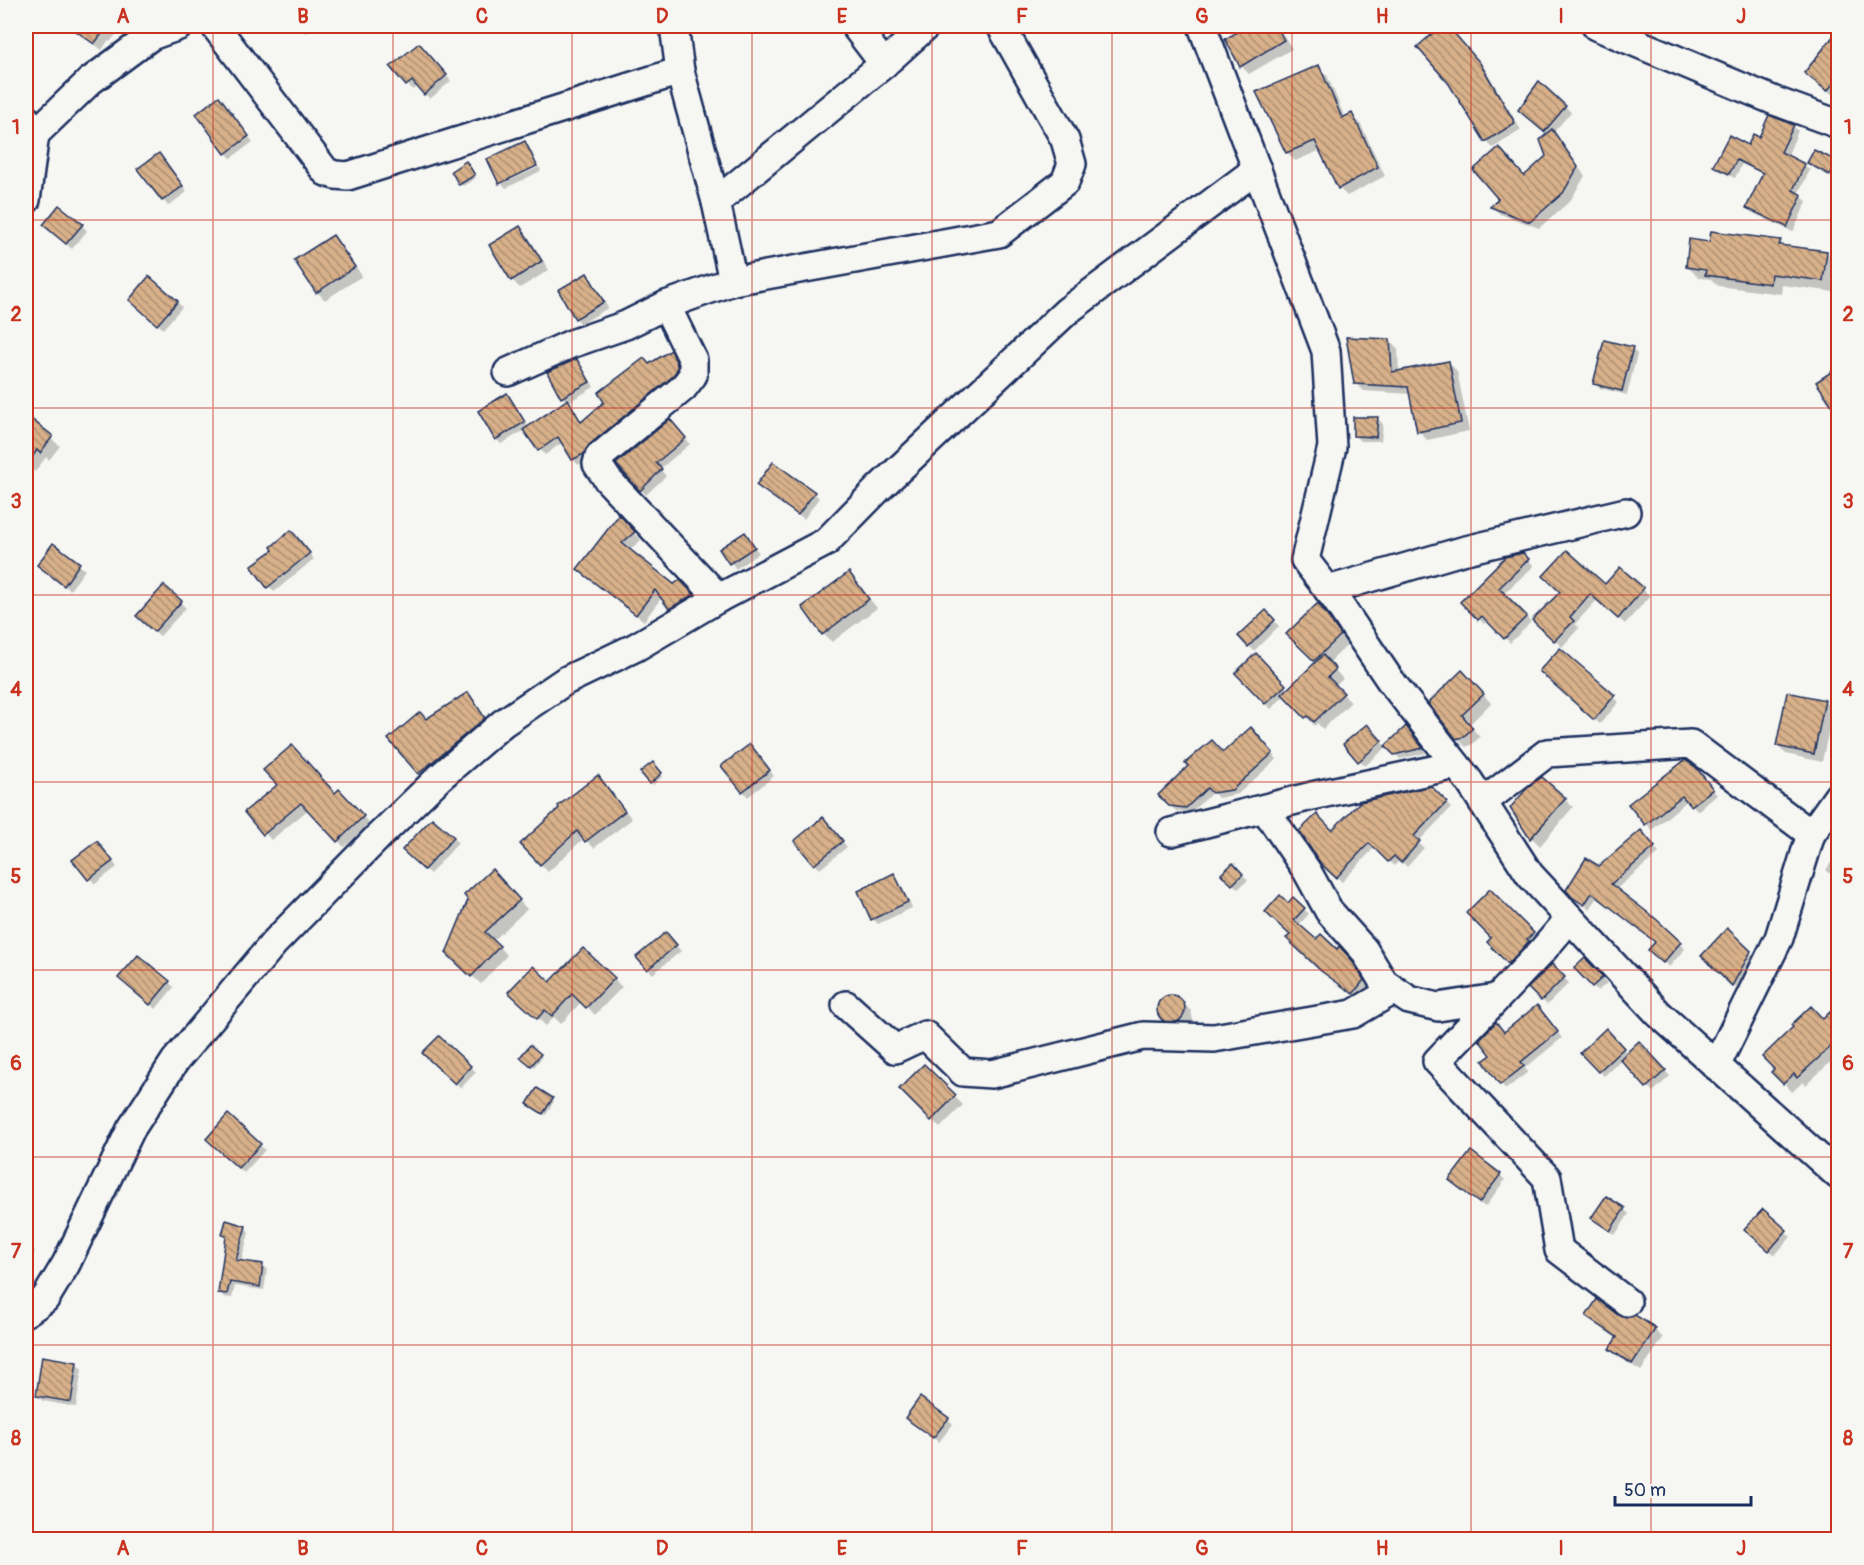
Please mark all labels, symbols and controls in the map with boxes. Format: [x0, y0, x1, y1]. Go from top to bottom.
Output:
text: A [117, 4, 130, 29]
text: B [297, 4, 309, 29]
text: C [476, 4, 488, 29]
text: D [656, 4, 669, 29]
text: E [837, 4, 848, 29]
text: F [1016, 4, 1028, 29]
text: G [1195, 4, 1209, 29]
text: H [1376, 4, 1389, 29]
text: I [1558, 4, 1564, 29]
text: J [1736, 4, 1746, 29]
text: 1 [12, 115, 20, 140]
text: 1 [1844, 115, 1852, 140]
text: 2 [10, 302, 22, 327]
text: 2 [1842, 302, 1854, 327]
text: 3 [10, 489, 22, 514]
text: 3 [1842, 489, 1854, 514]
text: 4 [10, 677, 22, 702]
text: 4 [1842, 677, 1854, 702]
text: 5 [11, 864, 22, 889]
text: 5 [1843, 864, 1854, 889]
text: 6 [10, 1051, 22, 1076]
text: 6 [1842, 1051, 1854, 1076]
text: 7 [11, 1239, 22, 1264]
text: 7 [1843, 1239, 1854, 1264]
text: 8 [11, 1426, 21, 1451]
text: 8 [1843, 1426, 1853, 1451]
scale bar [1615, 1469, 1752, 1507]
text: 50 m [1624, 1479, 1666, 1502]
text: A [117, 1536, 130, 1561]
text: B [297, 1536, 309, 1561]
text: C [476, 1536, 488, 1561]
text: D [656, 1536, 669, 1561]
text: E [837, 1536, 848, 1561]
text: F [1016, 1536, 1028, 1561]
text: G [1195, 1536, 1209, 1561]
text: H [1376, 1536, 1389, 1561]
text: I [1558, 1536, 1564, 1561]
text: J [1736, 1536, 1746, 1561]

